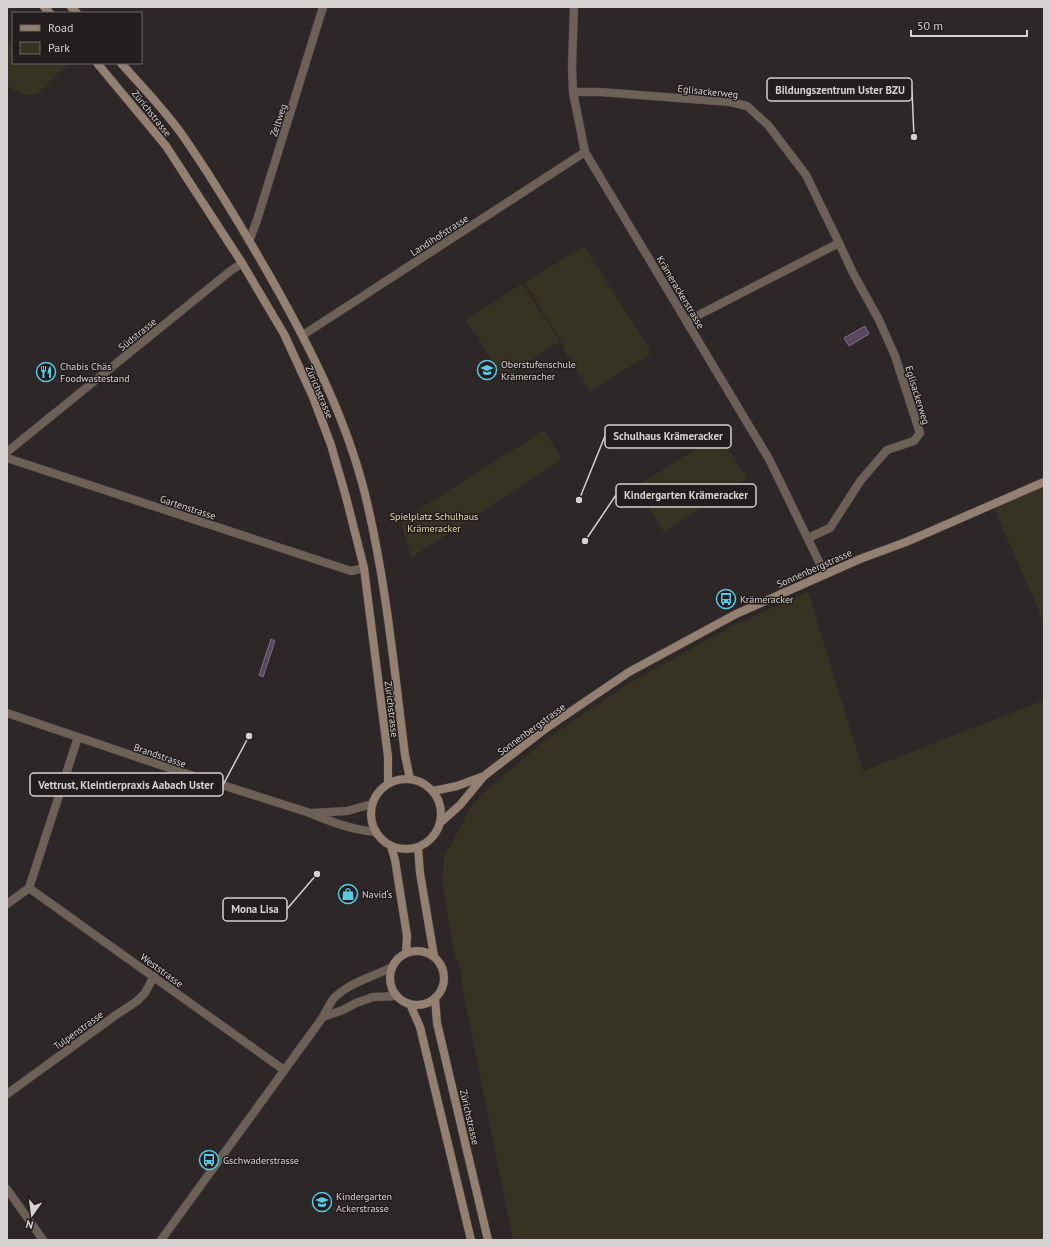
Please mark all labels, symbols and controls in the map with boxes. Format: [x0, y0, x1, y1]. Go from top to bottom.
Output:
legend [12, 12, 142, 64]
scale bar [911, 12, 1027, 38]
text: 50 m [917, 18, 943, 33]
text: Road [48, 20, 73, 35]
text: Park [48, 40, 70, 55]
callout: Bildungszentrum Uster BZU [767, 78, 912, 101]
street label: Eglisackerweg [677, 82, 739, 101]
text: Bildungszentrum Uster BZU [775, 83, 905, 97]
street label: Zürichstrasse [129, 87, 174, 139]
street label: Zeltweg [267, 102, 290, 138]
street label: Landihofstrasse [408, 212, 471, 259]
street label: Krämerackerstrasse [654, 253, 707, 331]
street label: Südstrasse [116, 315, 159, 354]
place label: Oberstufenschule Krämeracher [501, 358, 576, 383]
school or university icon: Oberstufenschule Krämeracher [476, 359, 498, 381]
place label: Chabis Chäs Foodwastestand [60, 360, 130, 385]
restaurant icon: Chabis Chäs Foodwastestand [35, 361, 57, 383]
street label: Zürichstrasse [303, 364, 337, 421]
street label: Eglisackerweg [902, 364, 933, 426]
callout: Schulhaus Krämeracker [605, 425, 731, 448]
text: Schulhaus Krämeracker [613, 429, 723, 443]
callout: Kindergarten Krämeracker [616, 484, 756, 507]
text: Kindergarten Krämeracker [624, 488, 748, 502]
street label: Gartenstrasse [158, 492, 217, 523]
park label: Spielplatz Schulhaus Krämeracker [390, 510, 478, 535]
street label: Sonnenbergstrasse [775, 546, 854, 591]
bus stop icon: Krämeracker [715, 588, 737, 610]
place label: Krämeracker [740, 593, 794, 606]
street label: Zürichstrasse [382, 680, 401, 738]
street label: Sonnenbergstrasse [495, 700, 568, 758]
street label: Brandstrasse [132, 740, 188, 770]
callout: Vettrust, Kleintierpraxis Aabach Uster [30, 773, 223, 796]
text: Vettrust, Kleintierpraxis Aabach Uster [37, 778, 214, 792]
shop icon: Navid‘s [337, 883, 359, 905]
place label: Navid‘s [362, 888, 392, 901]
callout: Mona Lisa [223, 898, 287, 921]
text: Mona Lisa [231, 902, 279, 916]
street label: Weststrasse [138, 950, 186, 990]
street label: Tulpenstrasse [51, 1008, 106, 1053]
street label: Zürichstrasse [457, 1088, 482, 1146]
bus stop icon: Gschwaderstrasse [198, 1149, 220, 1171]
place label: Gschwaderstrasse [223, 1154, 299, 1167]
place label: Kindergarten Ackerstrasse [336, 1190, 392, 1215]
school or university icon: Kindergarten Ackerstrasse [311, 1191, 333, 1213]
north arrow [12, 1195, 52, 1235]
text: N [24, 1217, 35, 1232]

